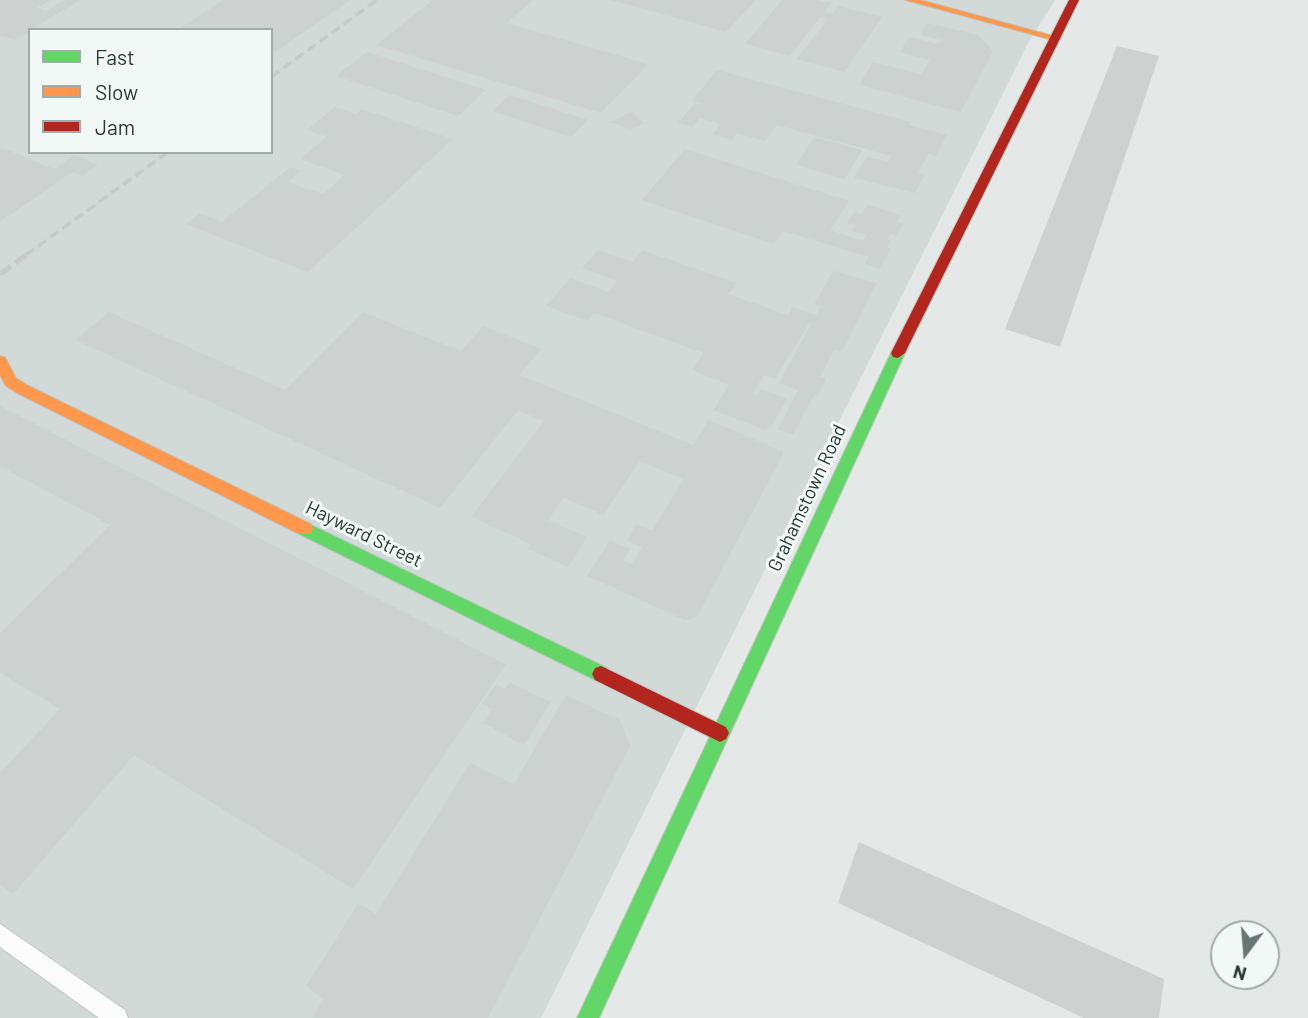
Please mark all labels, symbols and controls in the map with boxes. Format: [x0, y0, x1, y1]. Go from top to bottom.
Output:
legend [28, 28, 273, 154]
text: Fast [95, 44, 135, 69]
text: Slow [95, 79, 138, 104]
text: Jam [95, 114, 135, 139]
street label: Grahamstown Road [763, 421, 851, 575]
street label: Hayward Street [302, 496, 426, 572]
north arrow [1210, 920, 1280, 990]
text: N [1230, 961, 1249, 987]

